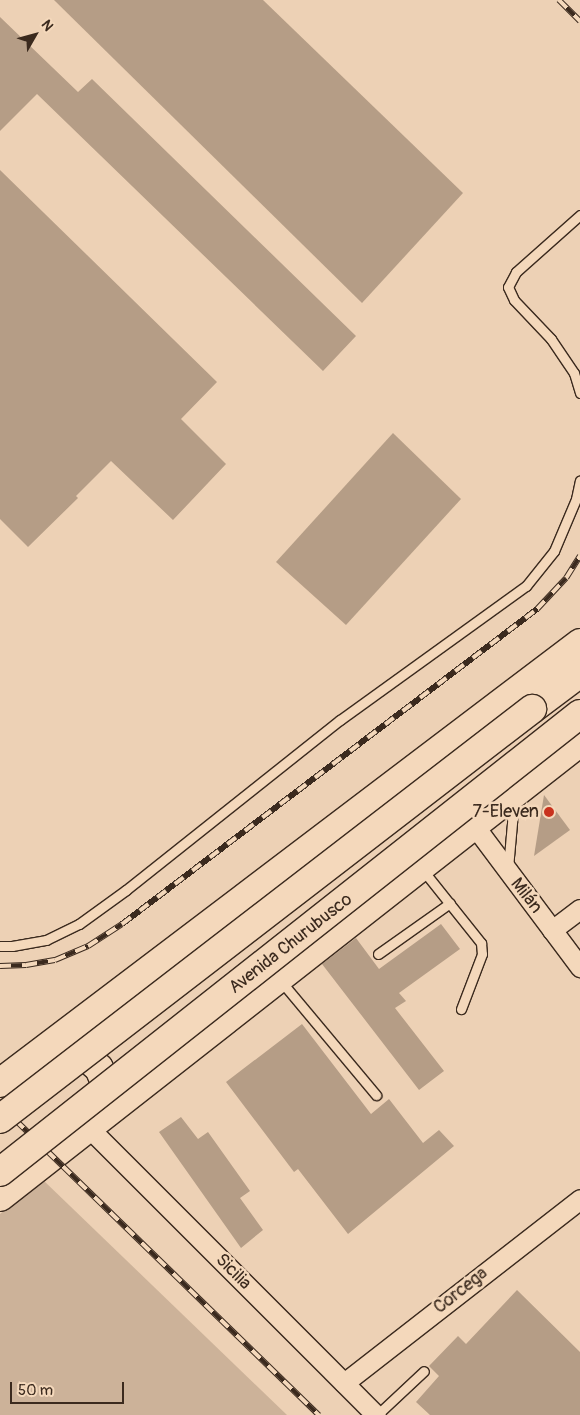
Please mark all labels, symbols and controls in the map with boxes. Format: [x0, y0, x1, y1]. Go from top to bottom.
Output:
north arrow [10, 10, 60, 60]
text: N [38, 16, 57, 34]
place label: 7-Eleven [472, 801, 539, 823]
marker: 7-Eleven [543, 806, 555, 818]
street label: Milán [505, 874, 547, 918]
street label: Avenida Churubusco [225, 889, 357, 999]
street label: Sicilia [211, 1250, 255, 1294]
street label: Corcega [430, 1263, 492, 1319]
scale bar [12, 1372, 126, 1404]
text: 50 m [18, 1381, 53, 1400]

